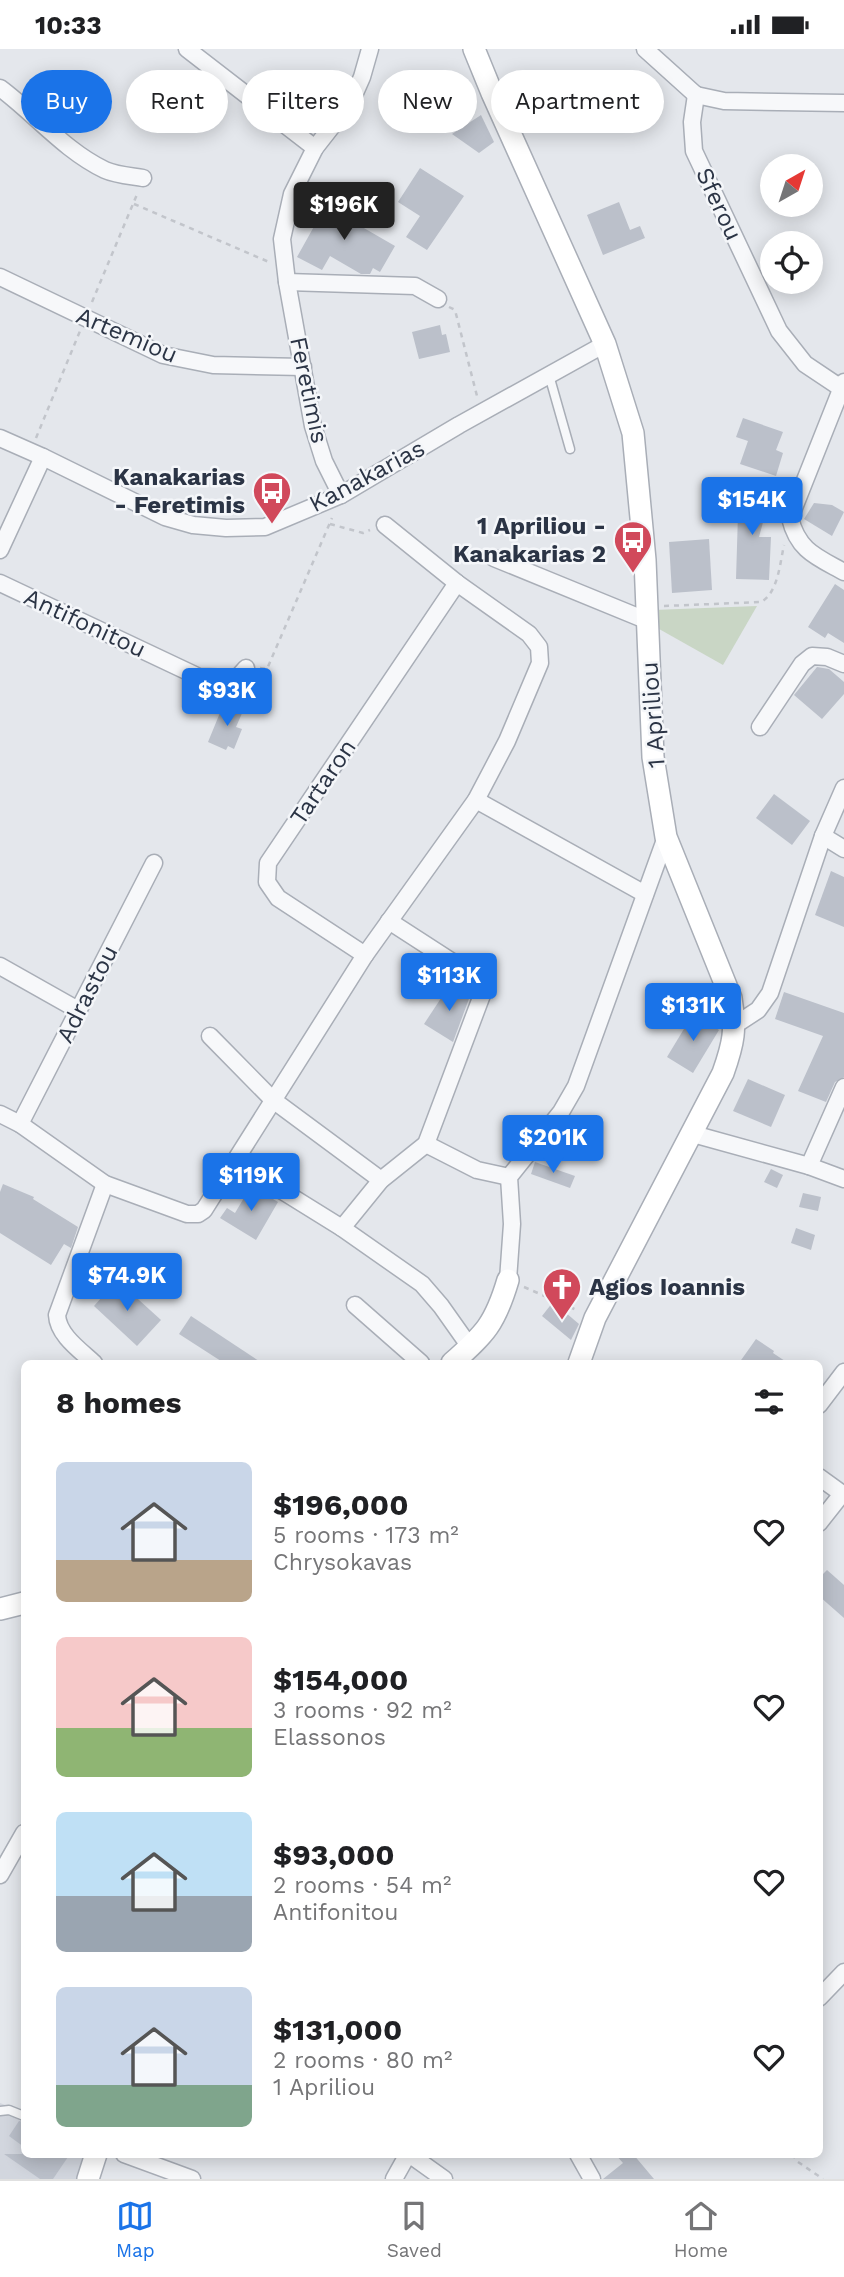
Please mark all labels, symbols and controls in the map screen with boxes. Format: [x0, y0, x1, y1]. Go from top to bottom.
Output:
text: 10:33 [35, 10, 102, 40]
chip: Buy [21, 70, 112, 133]
chip: Rent [126, 70, 228, 133]
chip: Filters [242, 70, 364, 133]
chip: New [378, 70, 477, 133]
chip: Apartment [491, 70, 664, 133]
north arrow [760, 154, 822, 217]
map controls [760, 154, 823, 294]
street label: Sferou [690, 163, 748, 245]
pin: $196K [295, 183, 393, 242]
text: $196K [310, 191, 378, 218]
button: locate [760, 231, 823, 294]
street label: Artemiou [72, 301, 182, 369]
street label: Feretimis [284, 334, 334, 446]
street label: Kanakarias [304, 434, 430, 518]
place label: Kanakarias - Feretimis [113, 463, 245, 519]
bus stop icon: Kanakarias - Feretimis [251, 470, 293, 525]
pin: $154K [703, 477, 801, 537]
text: $154K [718, 486, 786, 513]
place label: 1 Apriliou - Kanakarias 2 [453, 512, 606, 568]
bus stop icon: 1 Apriliou - Kanakarias 2 [612, 519, 654, 574]
street label: Antifonitou [20, 583, 150, 663]
street label: 1 Apriliou [635, 661, 671, 769]
pin: $93K [186, 669, 268, 728]
text: $93K [198, 677, 256, 704]
street label: Tartaron [284, 734, 362, 830]
street label: Adrastou [51, 941, 123, 1047]
pin: $113K [400, 953, 498, 1013]
text: $113K [417, 962, 481, 989]
pin: $131K [644, 983, 742, 1043]
text: $131K [661, 992, 725, 1019]
pin: $201K [504, 1115, 602, 1175]
text: $201K [518, 1124, 588, 1151]
pin: $119K [202, 1153, 300, 1213]
text: $119K [219, 1162, 283, 1189]
pin: $74.9K [70, 1253, 184, 1313]
text: $74.9K [88, 1262, 166, 1289]
church icon: Agios Ioannis [541, 1266, 583, 1321]
place label: Agios Ioannis [589, 1273, 745, 1301]
icon: filters [750, 1383, 788, 1421]
text: 8 homes [56, 1385, 182, 1420]
text: $196,000 [273, 1487, 409, 1522]
icon: home [112, 1490, 196, 1574]
icon: heart [750, 1513, 788, 1551]
text: 5 rooms · 173 m² [273, 1522, 459, 1549]
text: Chrysokavas [273, 1549, 412, 1576]
text: $154,000 [273, 1662, 408, 1697]
icon: home [112, 1665, 196, 1749]
icon: heart [750, 1688, 788, 1726]
text: 3 rooms · 92 m² [273, 1697, 452, 1724]
text: Elassonos [273, 1724, 386, 1751]
text: $93,000 [273, 1837, 395, 1872]
icon: home [112, 1840, 196, 1924]
icon: heart [750, 1863, 788, 1901]
text: 2 rooms · 54 m² [273, 1872, 451, 1899]
text: Antifonitou [273, 1899, 399, 1926]
text: $131,000 [273, 2012, 402, 2047]
icon: home [112, 2015, 196, 2099]
icon: heart [750, 2038, 788, 2076]
text: 2 rooms · 80 m² [273, 2047, 452, 2074]
text: 1 Apriliou [273, 2074, 375, 2101]
tab: Map [116, 2197, 155, 2262]
tab: Saved [387, 2197, 442, 2262]
tab: Home [674, 2197, 728, 2262]

